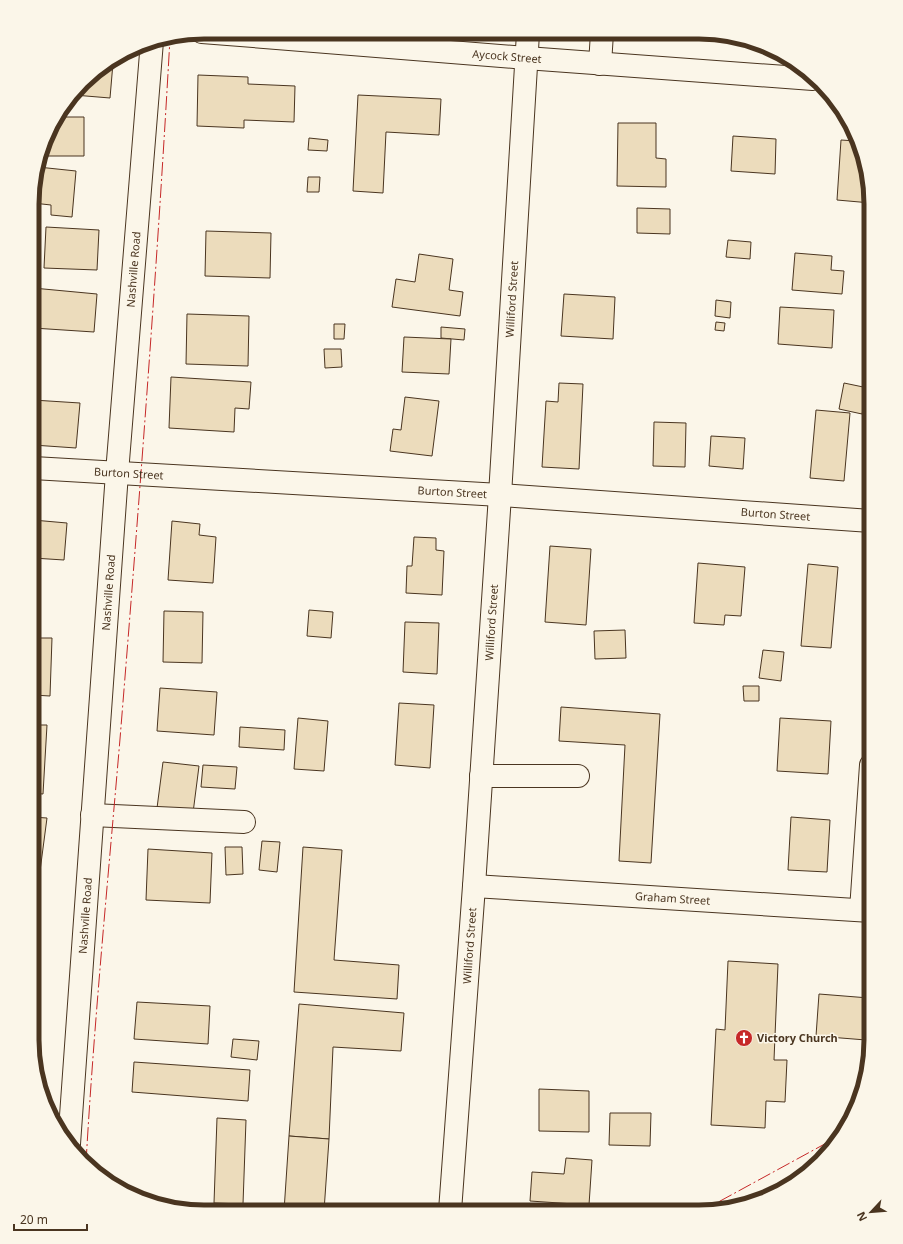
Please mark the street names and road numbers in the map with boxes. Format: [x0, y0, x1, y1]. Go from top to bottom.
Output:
street label: Aycock Street [472, 46, 542, 66]
street label: Nashville Road [122, 231, 144, 308]
street label: Williford Street [502, 260, 521, 338]
street label: Burton Street [94, 464, 164, 483]
street label: Burton Street [417, 482, 488, 501]
street label: Burton Street [740, 504, 811, 524]
street label: Nashville Road [98, 554, 118, 631]
street label: Williford Street [481, 584, 501, 661]
street label: Nashville Road [75, 877, 95, 954]
street label: Graham Street [635, 888, 711, 908]
street label: Williford Street [459, 907, 479, 985]

